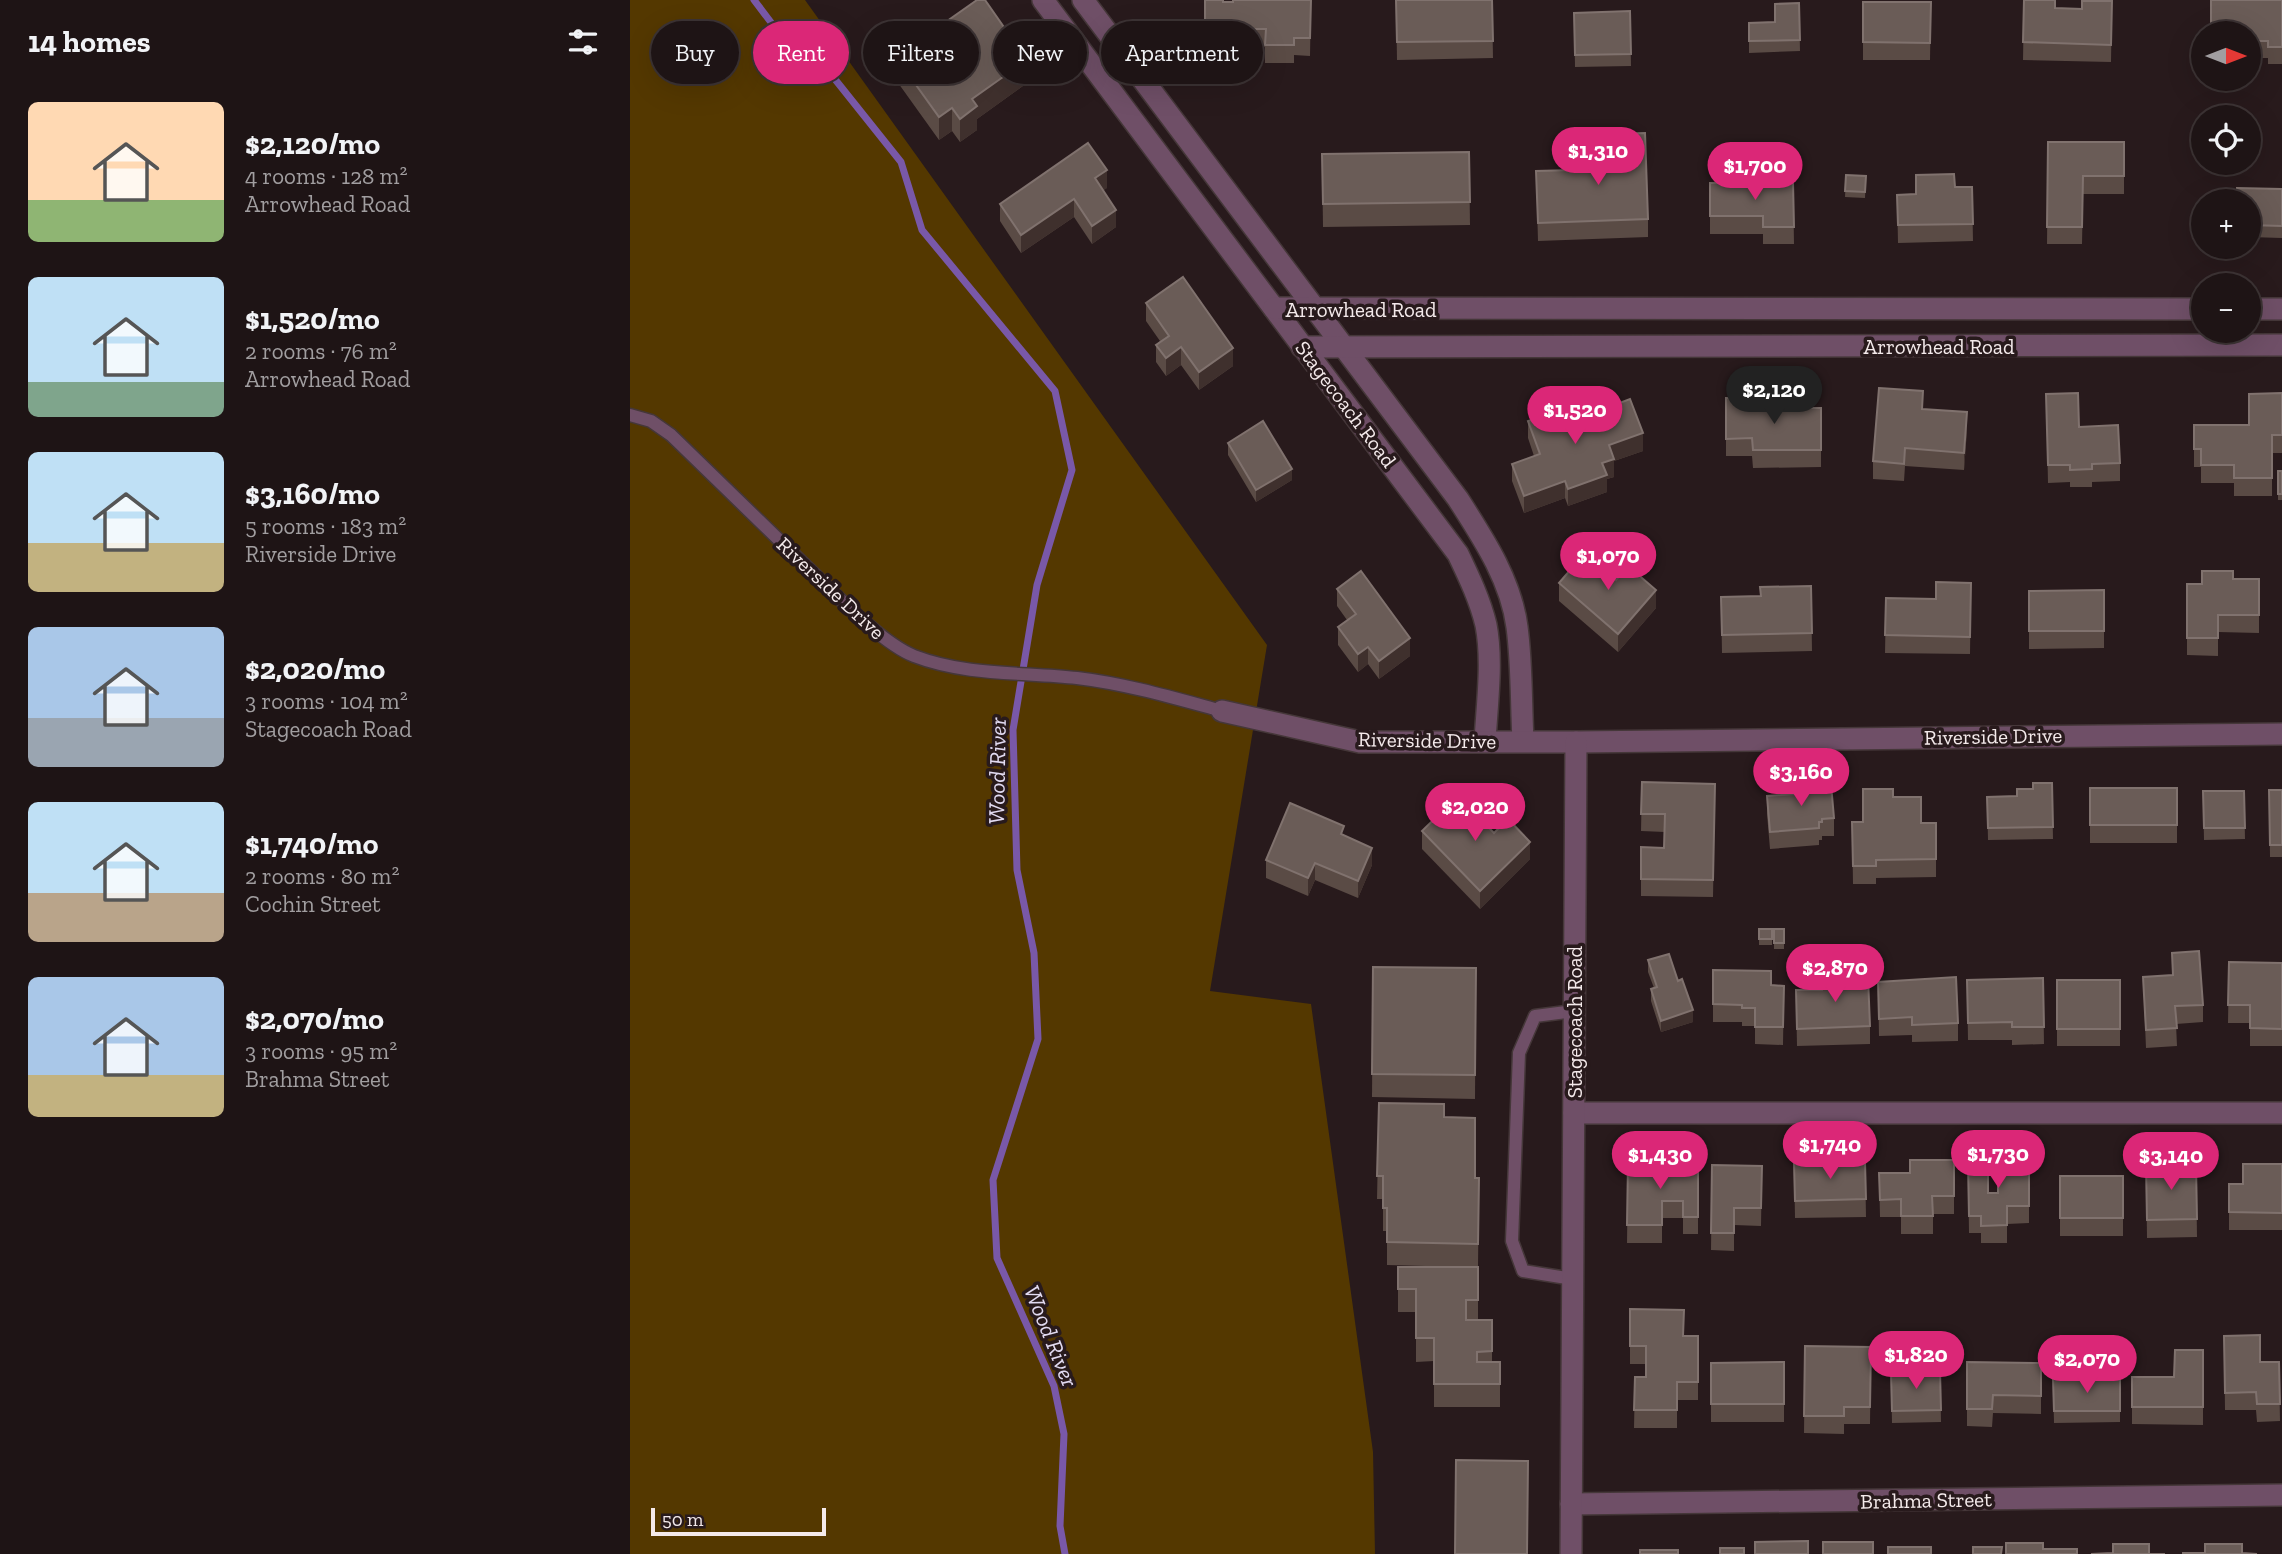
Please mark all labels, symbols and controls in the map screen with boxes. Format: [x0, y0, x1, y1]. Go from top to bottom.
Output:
chip: Buy [651, 21, 739, 84]
chip: Rent [753, 21, 849, 84]
chip: Filters [863, 21, 979, 84]
chip: New [993, 21, 1087, 84]
chip: Apartment [1101, 21, 1263, 84]
north arrow [2191, 21, 2261, 91]
map controls [2191, 21, 2261, 343]
icon: filters [564, 23, 602, 61]
text: 14 homes [28, 24, 151, 60]
button: locate [2191, 105, 2261, 175]
text: $2,120/mo [245, 126, 380, 162]
pin: $1,310 [1541, 128, 1655, 187]
icon: home [84, 130, 168, 214]
text: $1,310 [1568, 136, 1628, 164]
pin: $1,700 [1698, 142, 1812, 202]
text: $1,700 [1724, 151, 1786, 179]
text: 4 rooms · 128 m² [245, 162, 407, 190]
button: + [2191, 189, 2261, 259]
text: Arrowhead Road [245, 190, 410, 218]
button: − [2191, 273, 2261, 343]
street label: Arrowhead Road [1286, 297, 1437, 322]
text: $1,520/mo [245, 301, 380, 337]
icon: home [84, 305, 168, 389]
street label: Arrowhead Road [1864, 334, 2015, 359]
street label: Stagecoach Road [1290, 336, 1402, 473]
text: 2 rooms · 76 m² [245, 337, 397, 365]
text: Arrowhead Road [245, 365, 410, 393]
pin: $2,120 [1717, 366, 1831, 426]
text: $2,120 [1742, 375, 1806, 403]
pin: $1,520 [1518, 386, 1632, 446]
text: $1,520 [1543, 395, 1607, 423]
text: $3,160/mo [245, 476, 380, 512]
icon: home [84, 480, 168, 564]
text: 5 rooms · 183 m² [245, 512, 406, 540]
street label: Riverside Drive [772, 532, 890, 644]
pin: $1,070 [1551, 532, 1665, 592]
text: Riverside Drive [245, 540, 396, 568]
text: $1,070 [1576, 541, 1640, 569]
text: $2,020/mo [245, 651, 385, 687]
icon: home [84, 655, 168, 739]
text: 3 rooms · 104 m² [245, 687, 408, 715]
text: Stagecoach Road [245, 715, 412, 743]
water label: Wood River [982, 717, 1012, 825]
street label: Riverside Drive [1924, 722, 2062, 750]
street label: Riverside Drive [1358, 726, 1496, 754]
pin: $3,160 [1744, 748, 1858, 808]
text: $3,160 [1769, 757, 1833, 785]
pin: $2,020 [1418, 784, 1532, 843]
text: $2,020 [1441, 792, 1509, 820]
text: $1,740/mo [245, 826, 379, 862]
icon: home [84, 830, 168, 914]
text: 2 rooms · 80 m² [245, 862, 399, 890]
text: Cochin Street [245, 890, 381, 918]
pin: $2,870 [1778, 944, 1892, 1004]
street label: Stagecoach Road [1562, 945, 1587, 1098]
text: $2,870 [1802, 953, 1868, 981]
text: $2,070/mo [245, 1001, 384, 1037]
icon: home [84, 1005, 168, 1089]
text: 3 rooms · 95 m² [245, 1037, 397, 1065]
text: Brahma Street [245, 1065, 389, 1093]
pin: $1,740 [1773, 1122, 1887, 1181]
text: $1,740 [1799, 1130, 1861, 1158]
pin: $1,730 [1941, 1130, 2055, 1190]
pin: $1,430 [1603, 1132, 1717, 1191]
pin: $3,140 [2114, 1132, 2228, 1192]
text: $1,730 [1967, 1139, 2029, 1167]
text: $1,430 [1628, 1140, 1692, 1168]
text: $3,140 [2139, 1141, 2203, 1169]
water label: Wood River [1018, 1281, 1084, 1391]
pin: $1,820 [1859, 1332, 1973, 1391]
pin: $2,070 [2030, 1336, 2144, 1395]
text: $1,820 [1884, 1340, 1948, 1368]
text: $2,070 [2054, 1344, 2120, 1372]
street label: Brahma Street [1860, 1486, 1992, 1514]
scale bar [651, 1505, 826, 1537]
text: 50 m [662, 1508, 703, 1531]

